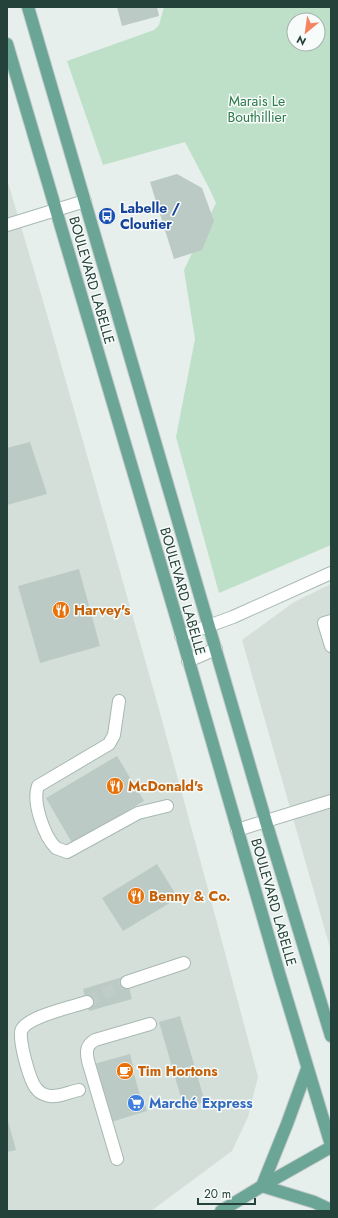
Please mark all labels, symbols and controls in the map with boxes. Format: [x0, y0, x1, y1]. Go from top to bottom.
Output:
north arrow [286, 12, 326, 52]
text: N [293, 32, 309, 50]
park label: Marais Le Bouthillier [227, 91, 287, 127]
place label: Labelle / Cloutier [120, 198, 180, 234]
bus stop icon: Labelle / Cloutier [97, 206, 117, 226]
street label: BOULEVARD LABELLE [64, 214, 120, 346]
street label: BOULEVARD LABELLE [155, 525, 211, 657]
restaurant icon: Harvey's [51, 600, 71, 620]
place label: Harvey's [74, 600, 131, 620]
restaurant icon: McDonald's [105, 776, 125, 796]
place label: McDonald's [128, 776, 204, 796]
street label: BOULEVARD LABELLE [246, 836, 302, 968]
restaurant icon: Benny & Co. [126, 886, 146, 906]
place label: Benny & Co. [149, 886, 230, 906]
cafe icon: Tim Hortons [115, 1061, 135, 1081]
place label: Tim Hortons [138, 1061, 218, 1081]
supermarket icon: Marché Express [126, 1093, 146, 1113]
place label: Marché Express [149, 1093, 253, 1113]
scale bar [198, 1180, 255, 1206]
text: 20 m [204, 1185, 231, 1203]

